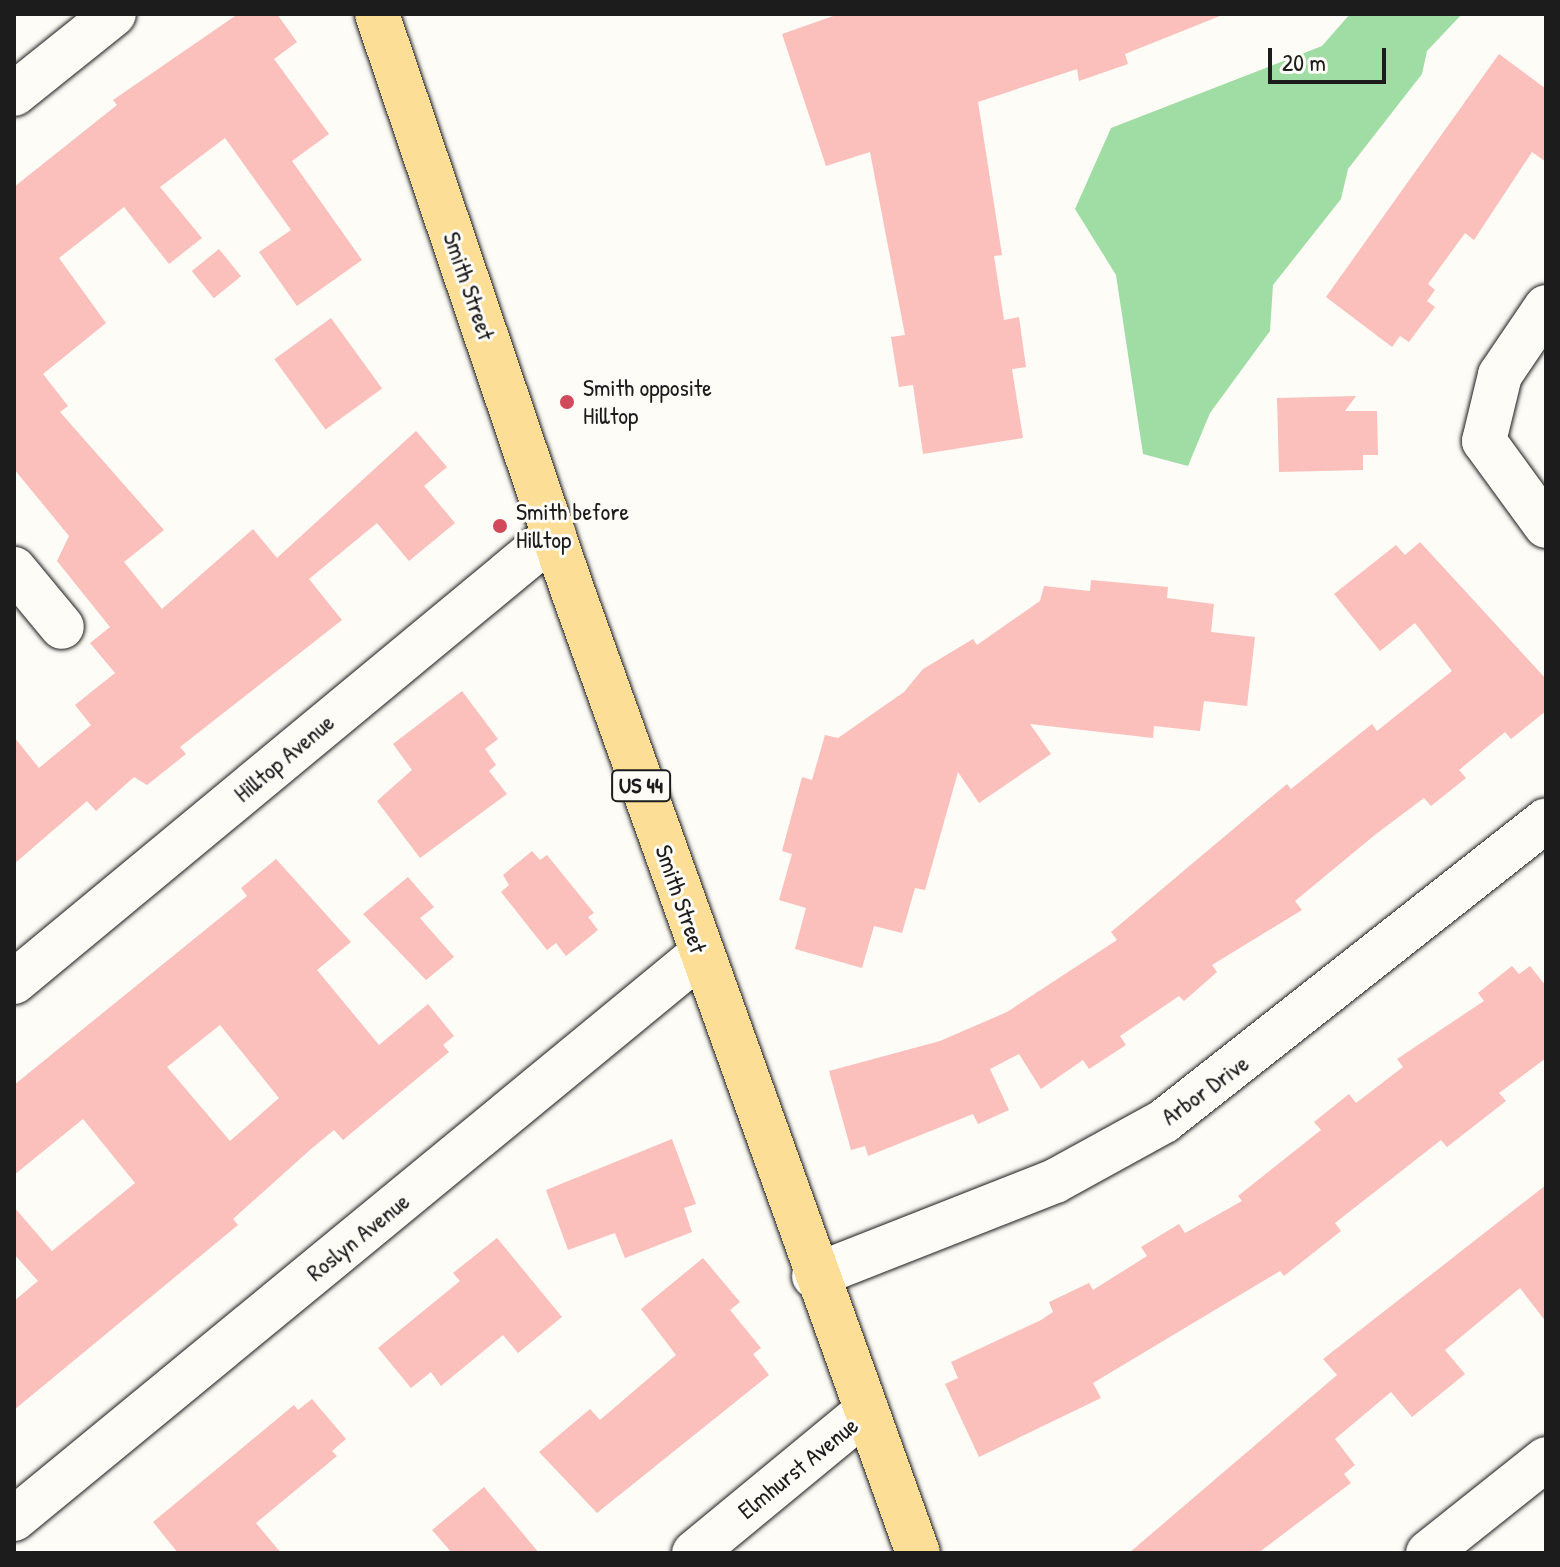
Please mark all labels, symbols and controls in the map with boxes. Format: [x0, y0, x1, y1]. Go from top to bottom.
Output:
scale bar [1272, 32, 1390, 82]
text: 20 m [1282, 46, 1326, 78]
street label: Smith Street [437, 228, 501, 344]
place label: Smith opposite Hilltop [583, 374, 712, 430]
marker: Smith opposite Hilltop [558, 393, 576, 411]
place label: Smith before Hilltop [516, 498, 629, 554]
marker: Smith before Hilltop [491, 517, 509, 535]
street label: Hilltop Avenue [228, 708, 340, 808]
road number: US 44 [611, 768, 671, 804]
street label: Smith Street [649, 841, 713, 957]
street label: Arbor Drive [1156, 1049, 1254, 1131]
street label: Roslyn Avenue [301, 1187, 415, 1287]
street label: Elmhurst Avenue [732, 1411, 864, 1525]

